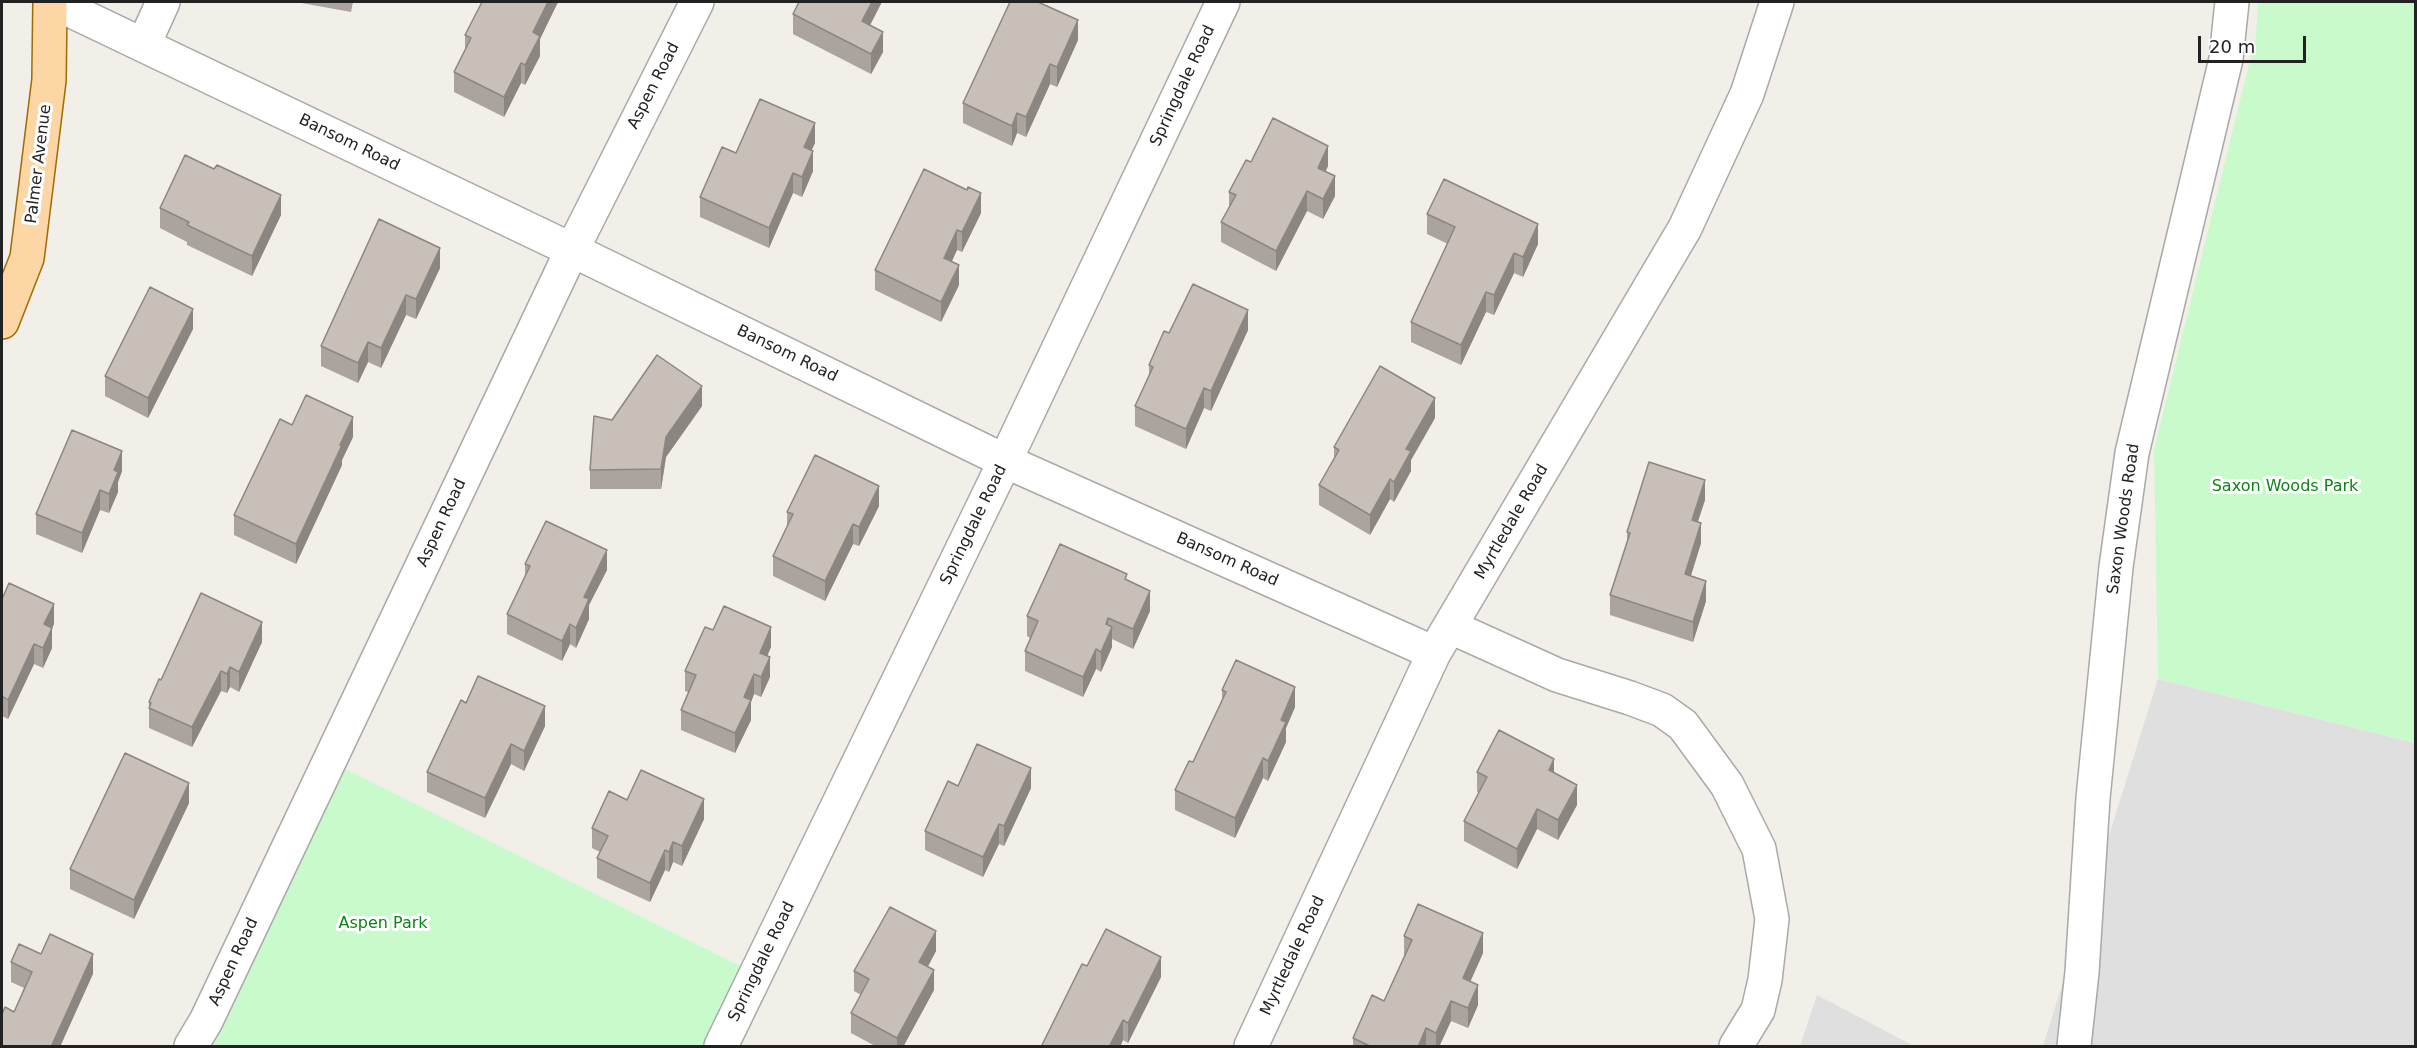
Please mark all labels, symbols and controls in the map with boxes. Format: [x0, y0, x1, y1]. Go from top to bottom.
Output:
street label: Springdale Road [1147, 23, 1219, 149]
scale bar [2201, 24, 2309, 62]
text: 20 m [2209, 36, 2255, 57]
street label: Aspen Road [624, 39, 684, 133]
street label: Palmer Avenue [22, 103, 56, 225]
street label: Bansom Road [295, 110, 403, 176]
street label: Bansom Road [733, 321, 841, 387]
street label: Saxon Woods Road [2104, 442, 2144, 596]
street label: Myrtledale Road [1471, 461, 1553, 583]
street label: Springdale Road [937, 462, 1011, 588]
street label: Aspen Road [413, 476, 471, 570]
park label: Saxon Woods Park [2212, 477, 2358, 497]
street label: Bansom Road [1173, 529, 1281, 591]
street label: Myrtledale Road [1257, 893, 1329, 1019]
street label: Springdale Road [725, 899, 799, 1025]
park label: Aspen Park [338, 914, 428, 934]
street label: Aspen Road [205, 915, 263, 1009]

